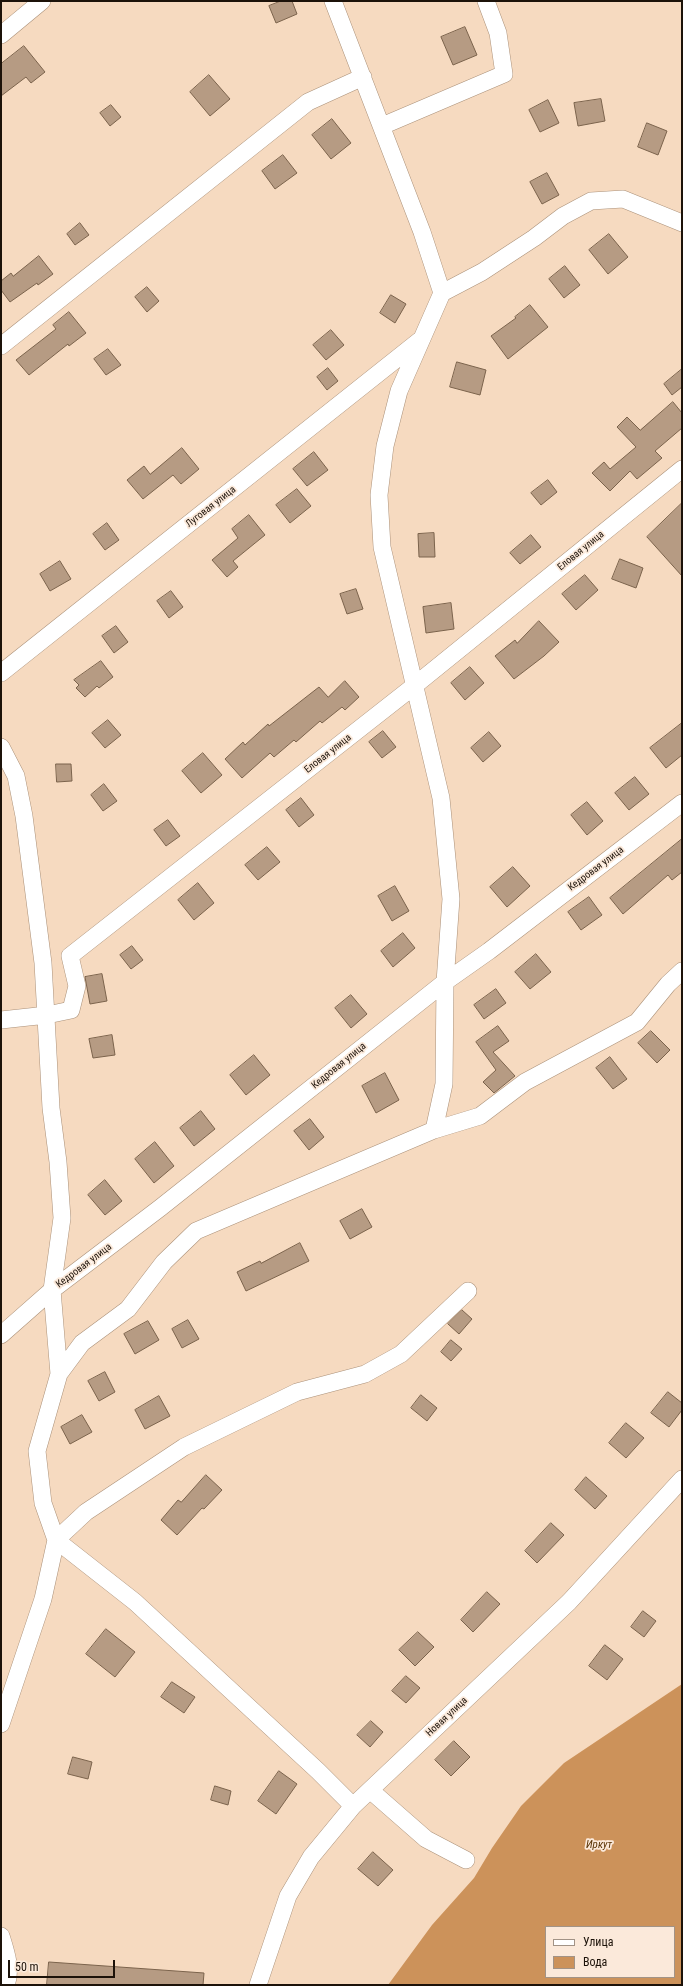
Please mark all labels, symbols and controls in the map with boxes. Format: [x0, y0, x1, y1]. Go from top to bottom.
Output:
street label: Луговая улица [184, 484, 238, 530]
street label: Еловая улица [555, 529, 607, 573]
street label: Еловая улица [302, 732, 354, 776]
street label: Кедровая улица [566, 844, 626, 894]
street label: Кедровая улица [309, 1040, 369, 1092]
street label: Кедровая улица [54, 1241, 114, 1291]
street label: Новая улица [424, 1695, 470, 1739]
water label: Иркут [586, 1838, 612, 1852]
legend [545, 1926, 675, 1978]
text: Улица [583, 1935, 613, 1949]
scale bar [10, 1952, 117, 1978]
text: Вода [583, 1955, 607, 1969]
text: 50 m [15, 1960, 39, 1974]

